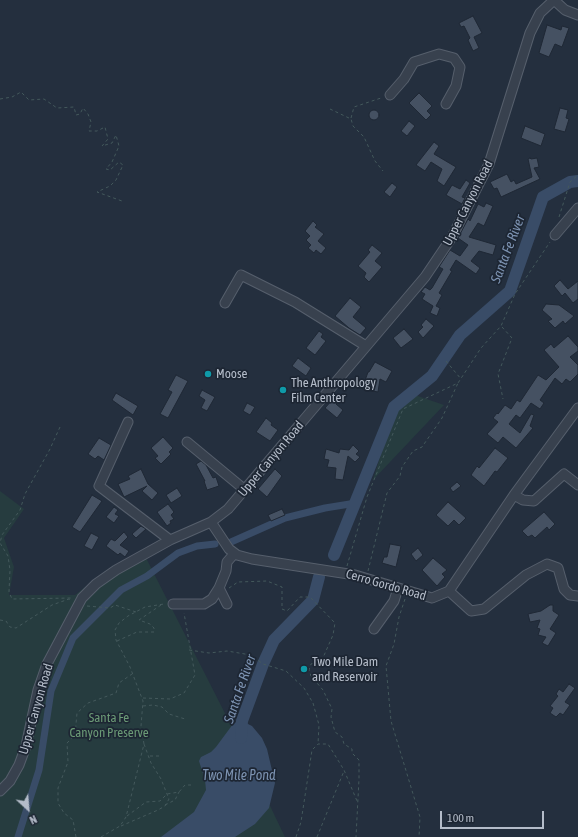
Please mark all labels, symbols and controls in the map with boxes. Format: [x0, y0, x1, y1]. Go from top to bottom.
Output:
street label: Upper Canyon Road [440, 158, 496, 248]
water label: Santa Fe River [487, 213, 529, 285]
place label: Moose [216, 366, 247, 382]
marker: Moose [203, 369, 213, 379]
place label: The Anthropology Film Center [291, 375, 376, 406]
marker: The Anthropology Film Center [278, 385, 288, 395]
street label: Upper Canyon Road [235, 418, 307, 500]
street label: Cerro Gordo Road [344, 566, 428, 604]
water label: Santa Fe River [220, 652, 260, 726]
place label: Two Mile Dam and Reservoir [312, 654, 378, 685]
street label: Upper Canyon Road [16, 662, 56, 756]
marker: Two Mile Dam and Reservoir [299, 664, 309, 674]
park label: Santa Fe Canyon Preserve [69, 710, 149, 741]
water label: Two Mile Pond [202, 768, 276, 784]
north arrow [8, 789, 48, 829]
scale bar [442, 803, 546, 829]
text: 100 m [447, 811, 474, 825]
text: N [28, 813, 39, 827]

